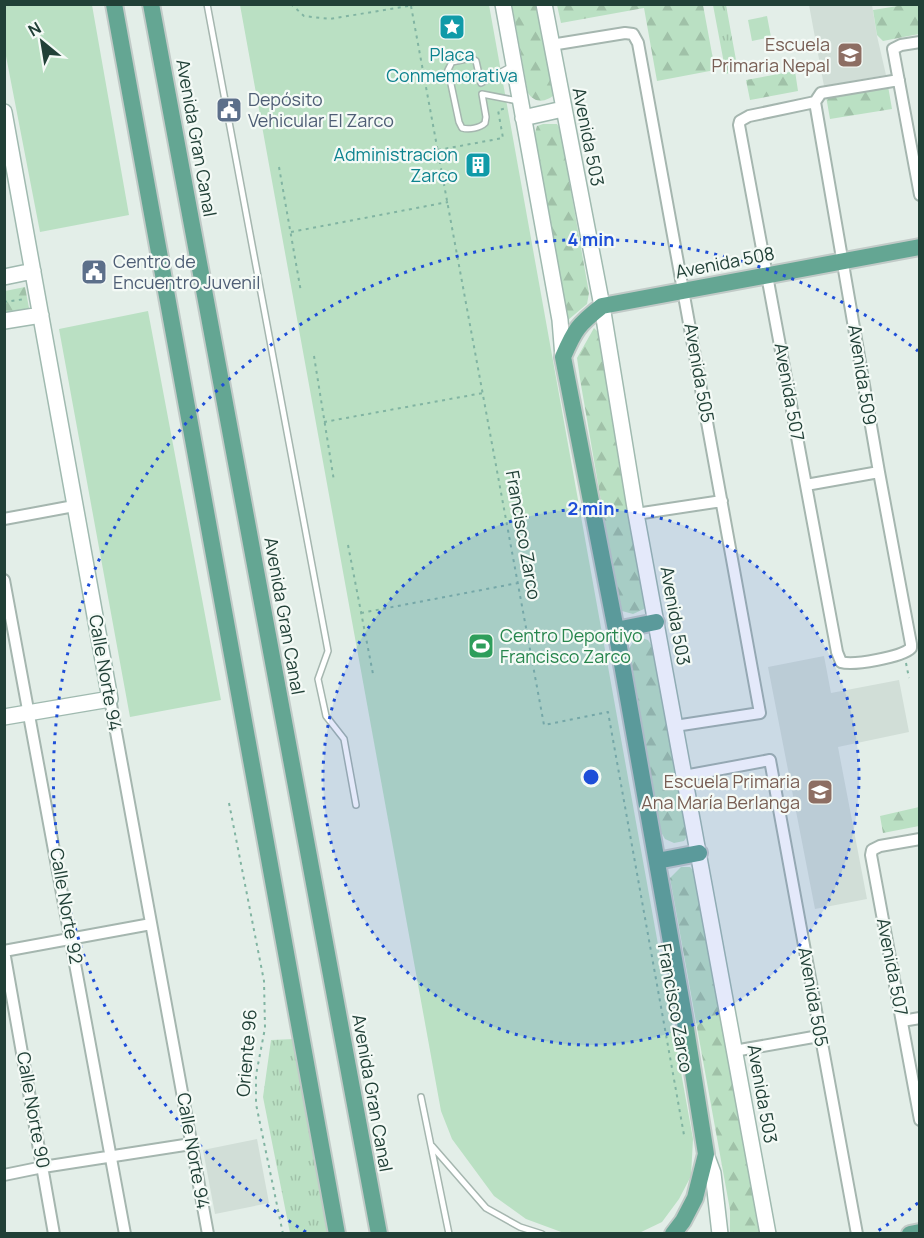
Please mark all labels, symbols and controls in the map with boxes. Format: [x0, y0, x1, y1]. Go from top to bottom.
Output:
north arrow [12, 12, 72, 72]
place icon: Placa Conmemorativa [437, 12, 467, 42]
text: N [24, 17, 45, 41]
place label: Escuela Primaria Nepal [711, 32, 830, 77]
school or university icon: Escuela Primaria Nepal [835, 40, 865, 70]
place label: Placa Conmemorativa [386, 42, 518, 87]
street label: Avenida Gran Canal [171, 57, 223, 219]
street label: Avenida 503 [568, 85, 610, 188]
place label: Depósito Vehicular El Zarco [248, 87, 394, 132]
public building icon: Depósito Vehicular El Zarco [214, 95, 244, 125]
place label: Administracion Zarco [334, 142, 458, 187]
building icon: Administracion Zarco [463, 150, 493, 180]
text: 4 min [567, 227, 615, 251]
street label: Avenida 508 [673, 241, 777, 283]
place label: Centro de Encuentro Juvenil [113, 249, 260, 294]
public building icon: Centro de Encuentro Juvenil [79, 257, 109, 287]
street label: Avenida 505 [679, 321, 721, 424]
street label: Avenida 509 [843, 323, 883, 427]
street label: Avenida 507 [770, 341, 810, 443]
street label: Francisco Zarco [501, 468, 547, 601]
text: 2 min [568, 496, 614, 520]
street label: Avenida Gran Canal [259, 535, 311, 697]
street label: Avenida 503 [655, 564, 697, 667]
street label: Calle Norte 94 [84, 613, 128, 733]
place label: Centro Deportivo Francisco Zarco [500, 623, 643, 668]
sports icon: Centro Deportivo Francisco Zarco [466, 631, 496, 661]
centre of rings [581, 767, 601, 787]
place label: Escuela Primaria Ana María Berlanga [641, 769, 800, 814]
school or university icon: Escuela Primaria Ana María Berlanga [805, 777, 835, 807]
street label: Calle Norte 92 [45, 846, 89, 966]
street label: Avenida 507 [872, 916, 914, 1018]
street label: Francisco Zarco [653, 941, 699, 1074]
street label: Avenida 505 [793, 945, 835, 1048]
street label: Oriente 96 [230, 1008, 262, 1098]
street label: Avenida Gran Canal [347, 1012, 399, 1174]
street label: Avenida 503 [742, 1042, 784, 1145]
street label: Calle Norte 90 [12, 1050, 56, 1170]
street label: Calle Norte 94 [172, 1091, 216, 1211]

